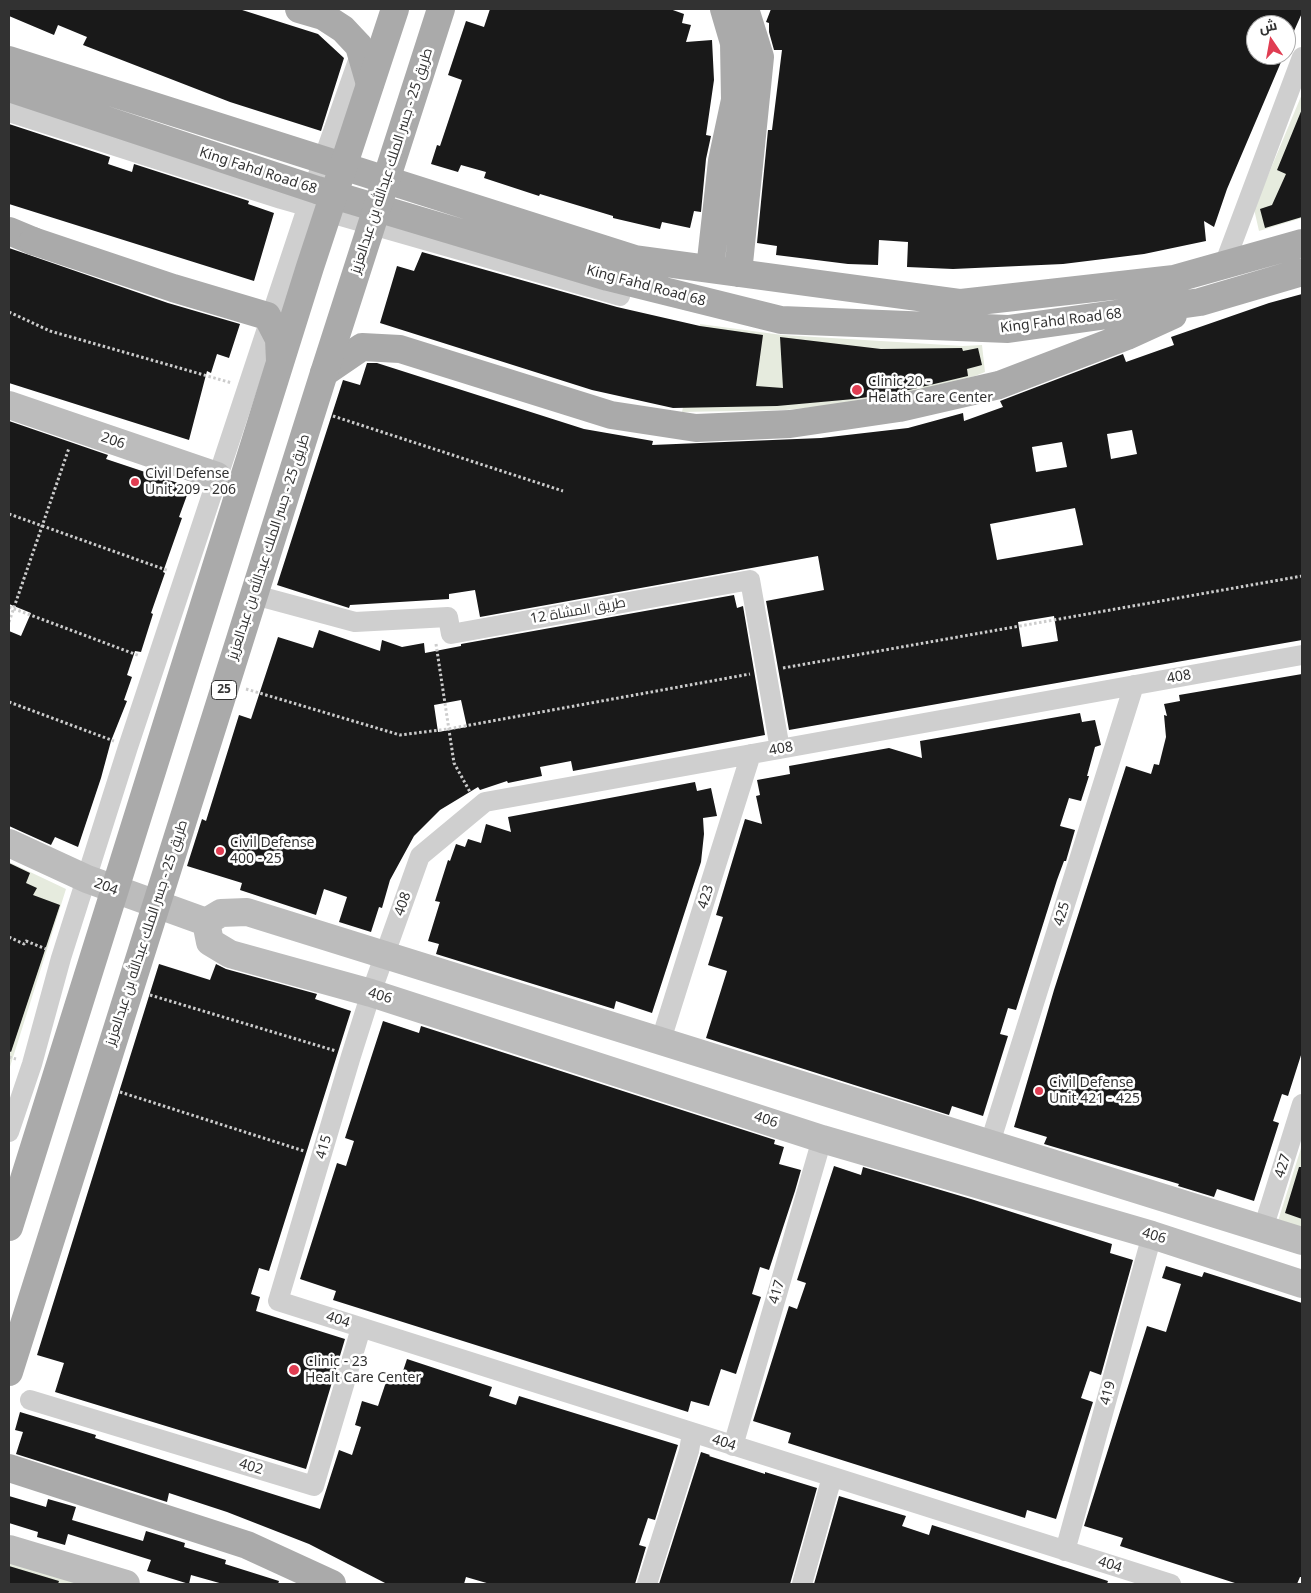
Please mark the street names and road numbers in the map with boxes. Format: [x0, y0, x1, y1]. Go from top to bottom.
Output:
street label: طريق 25 - جسر الملك عبدالله بن عبدالعزيز [348, 46, 436, 276]
street label: King Fahd Road 68 [197, 144, 319, 198]
street label: King Fahd Road 68 [585, 262, 707, 310]
street label: King Fahd Road 68 [999, 305, 1123, 337]
street label: 206 [99, 429, 127, 453]
street label: طريق 25 - جسر الملك عبدالله بن عبدالعزيز [225, 432, 313, 662]
street label: طريق المشاة 12 [529, 594, 627, 628]
street label: 408 [1166, 667, 1192, 687]
road number: 25 [212, 680, 236, 700]
street label: 408 [768, 739, 794, 759]
street label: طريق 25 - جسر الملك عبدالله بن عبدالعزيز [103, 818, 191, 1048]
street label: 204 [92, 875, 120, 899]
street label: 423 [694, 883, 718, 911]
street label: 408 [391, 890, 415, 918]
street label: 425 [1050, 900, 1074, 928]
street label: 406 [366, 984, 394, 1008]
street label: 406 [752, 1108, 780, 1132]
street label: 415 [313, 1133, 335, 1161]
street label: 427 [1271, 1152, 1295, 1180]
street label: 406 [1140, 1224, 1168, 1248]
street label: 417 [766, 1278, 788, 1306]
street label: 404 [324, 1308, 352, 1332]
street label: 419 [1097, 1379, 1119, 1407]
street label: 404 [710, 1431, 738, 1455]
street label: 402 [237, 1455, 265, 1479]
street label: 404 [1096, 1553, 1124, 1577]

